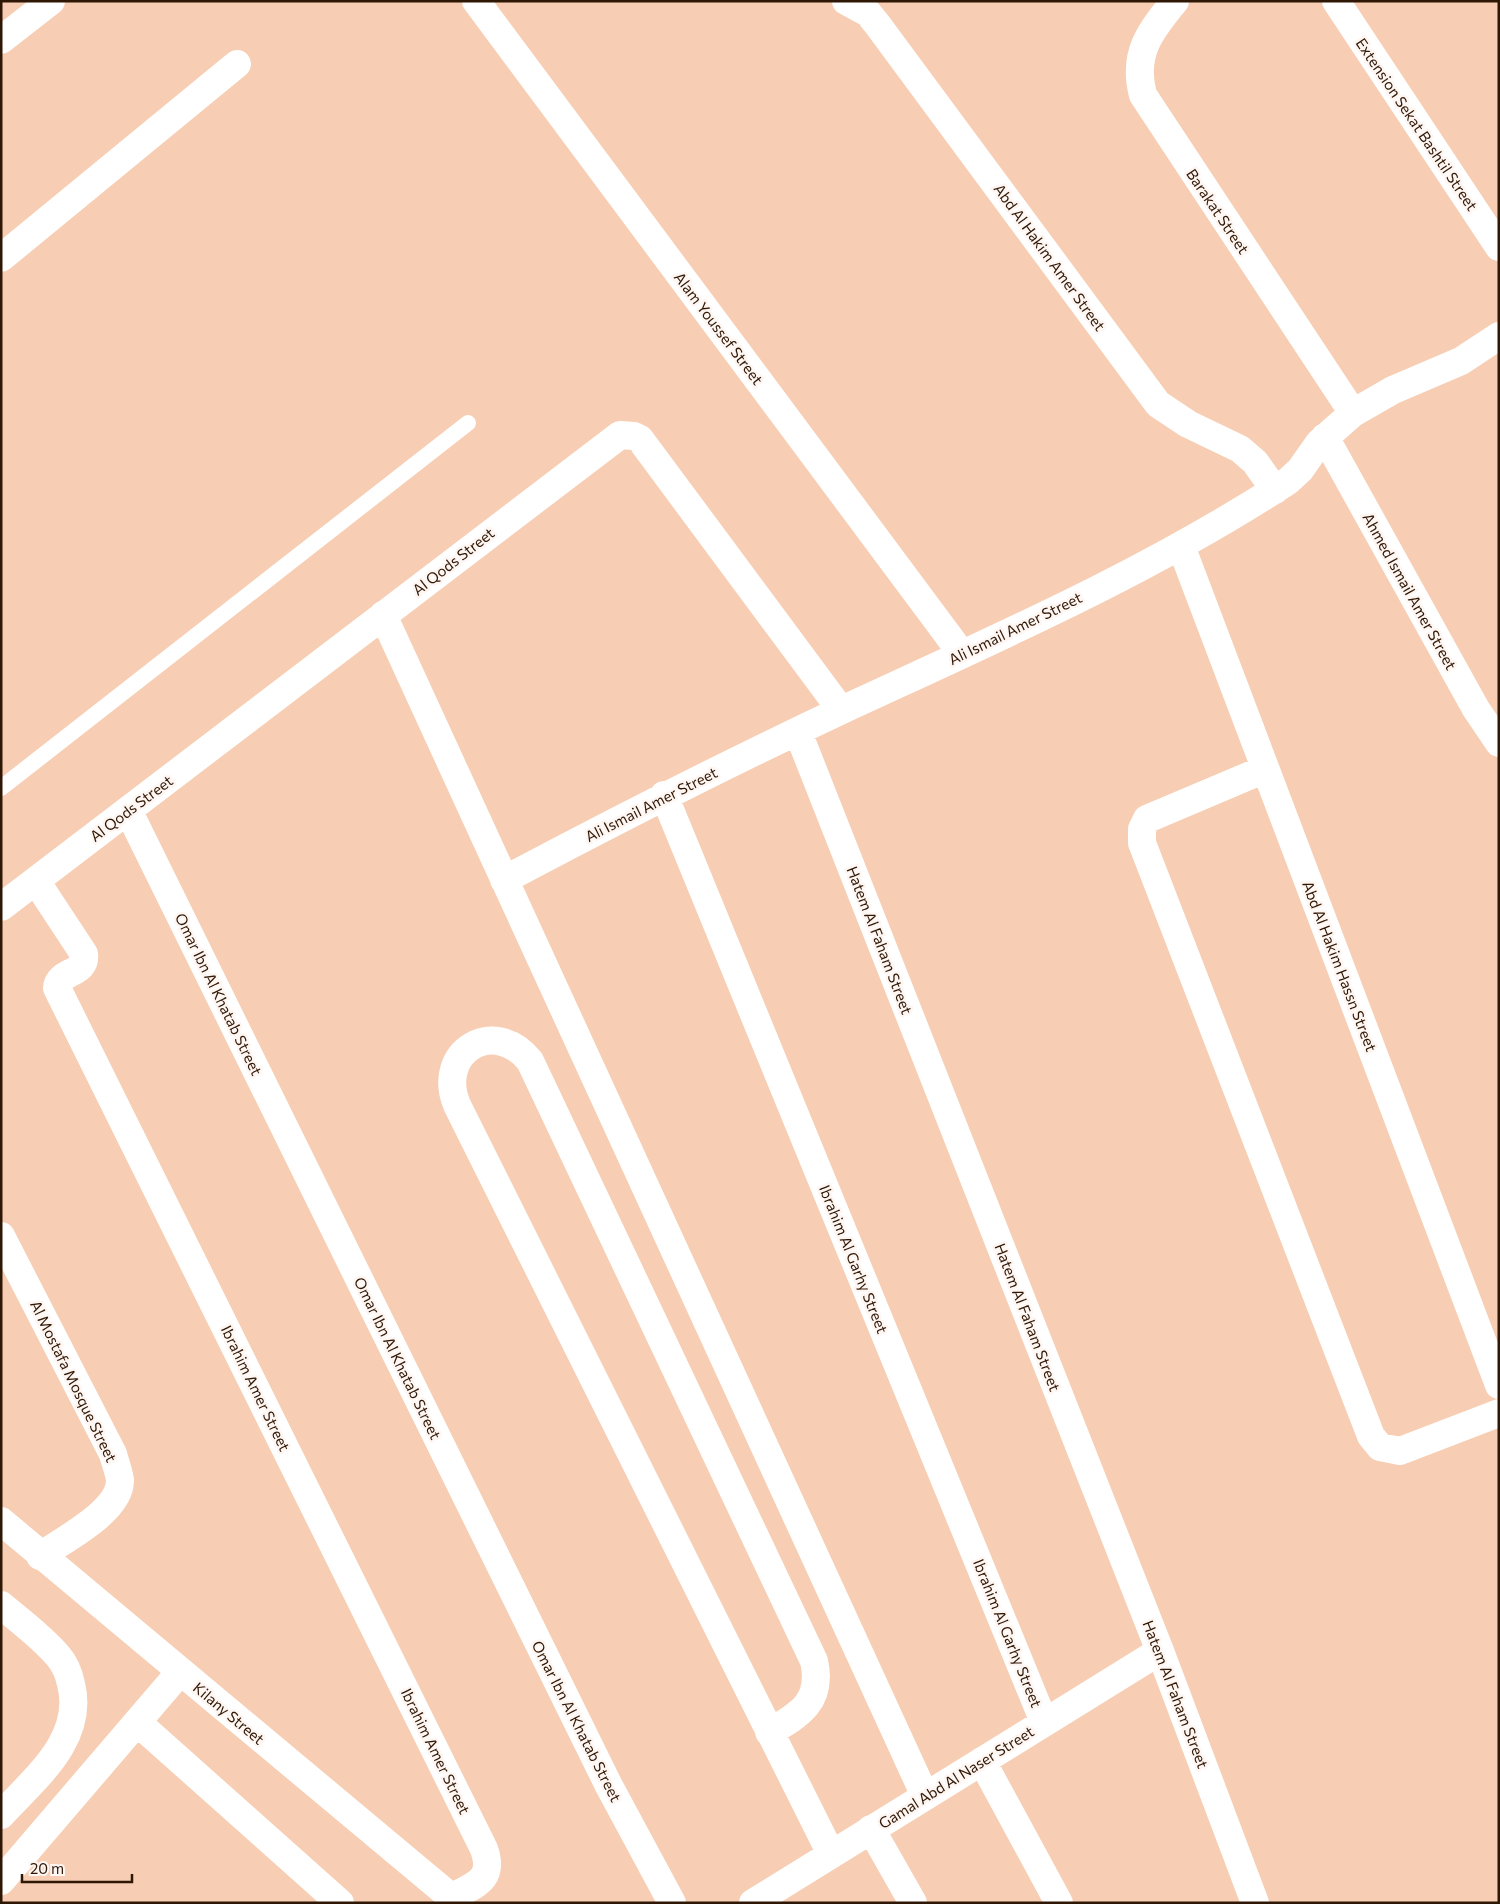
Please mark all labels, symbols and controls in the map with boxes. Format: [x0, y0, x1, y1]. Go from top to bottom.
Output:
street label: Extension Sekat Bashtil Street [1352, 34, 1482, 214]
street label: Barakat Street [1183, 165, 1253, 257]
street label: Abd Al Hakim Amer Street [991, 180, 1109, 334]
street label: Alam Youssef Street [671, 268, 767, 388]
street label: Ahmed Ismail Amer Street [1359, 509, 1461, 673]
street label: Al Qods Street [408, 523, 498, 599]
street label: Ali Ismail Amer Street [945, 588, 1085, 668]
street label: Ali Ismail Amer Street [582, 763, 720, 845]
street label: Al Qods Street [86, 771, 176, 845]
street label: Hatem Al Faham Street [843, 863, 917, 1017]
street label: Abd Al Hakim Hassn Street [1299, 878, 1381, 1054]
street label: Omar Ibn Al Khatab Street [172, 910, 266, 1078]
street label: Ibrahim Al Garhy Street [816, 1182, 892, 1336]
street label: Hatem Al Faham Street [991, 1240, 1065, 1394]
street label: Omar Ibn Al Khatab Street [351, 1274, 445, 1442]
street label: Al Mostafa Mosque Street [27, 1297, 121, 1465]
street label: Ibrahim Amer Street [218, 1322, 294, 1454]
street label: Ibrahim Al Garhy Street [970, 1556, 1046, 1710]
street label: Hatem Al Faham Street [1139, 1617, 1213, 1771]
street label: Omar Ibn Al Khatab Street [529, 1637, 625, 1805]
street label: Kilany Street [190, 1678, 268, 1748]
street label: Ibrahim Amer Street [398, 1685, 474, 1817]
street label: Gamal Abd Al Naser Street [875, 1722, 1037, 1832]
scale bar [22, 1852, 132, 1884]
text: 20 m [30, 1859, 64, 1877]

